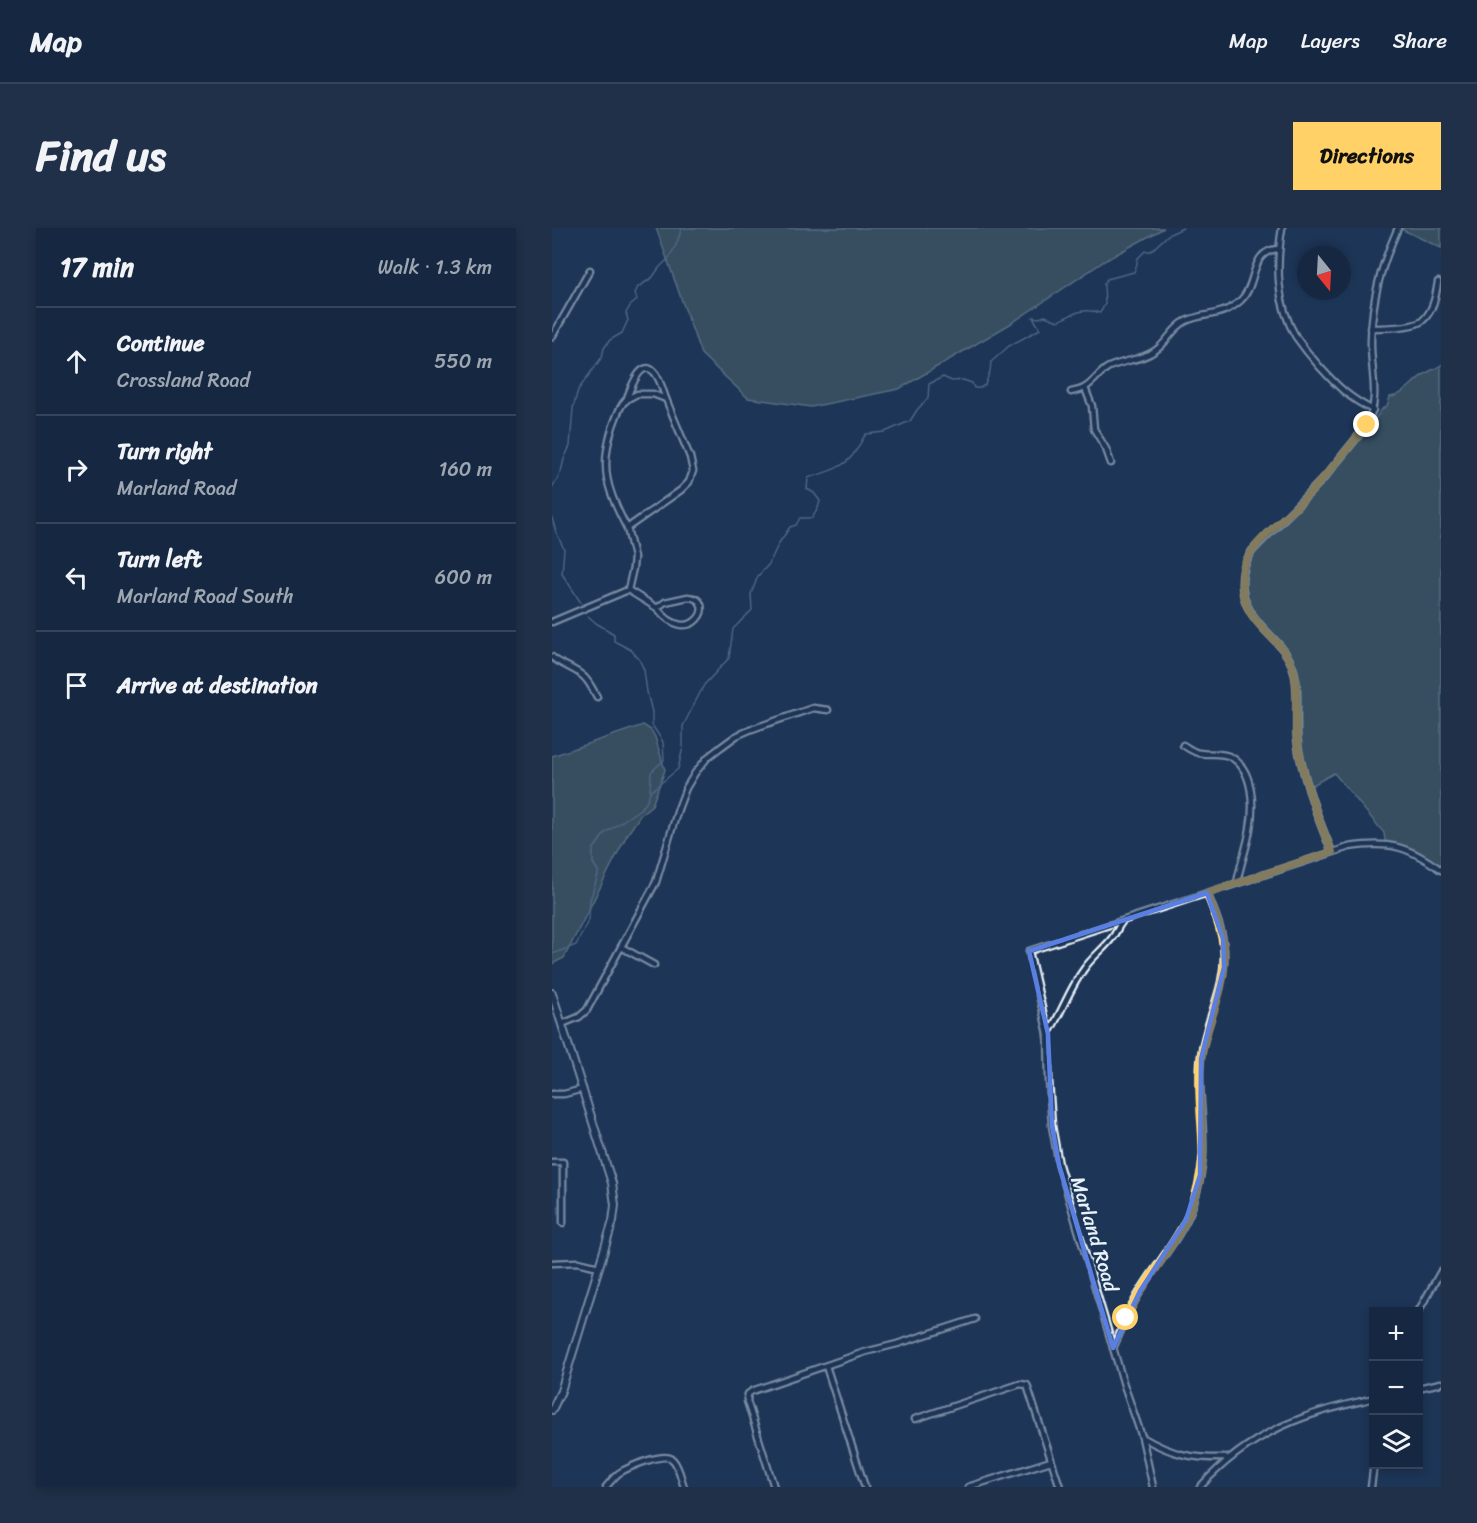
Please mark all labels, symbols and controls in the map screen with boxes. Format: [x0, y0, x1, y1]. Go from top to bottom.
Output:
text: Map [30, 17, 82, 66]
text: Map [1229, 22, 1268, 60]
text: Layers [1301, 22, 1360, 60]
text: Share [1393, 22, 1447, 60]
text: Find us [36, 119, 166, 193]
button: Directions [1293, 122, 1441, 190]
text: 17 min [60, 244, 134, 290]
north arrow [1297, 246, 1351, 300]
text: Walk · 1.3 km [378, 250, 492, 285]
text: Continue [117, 324, 205, 363]
text: 550 m [434, 344, 492, 379]
icon: ahead [60, 345, 93, 378]
text: Crossland Road [117, 363, 250, 398]
route end [1353, 411, 1379, 437]
text: Turn right [117, 432, 212, 471]
text: 160 m [439, 452, 492, 487]
icon: right [60, 453, 93, 486]
text: Marland Road [117, 471, 237, 506]
text: Turn left [117, 540, 202, 579]
text: 600 m [435, 560, 492, 595]
icon: left [60, 561, 93, 594]
text: Marland Road South [117, 579, 294, 614]
text: Arrive at destination [117, 666, 318, 705]
icon: arrive [60, 669, 93, 702]
street label: Marland Road [1060, 1172, 1129, 1298]
route start [1112, 1304, 1138, 1330]
map controls [1369, 1307, 1423, 1469]
button: + [1369, 1307, 1423, 1361]
button: − [1369, 1361, 1423, 1415]
button: layers [1369, 1415, 1423, 1469]

